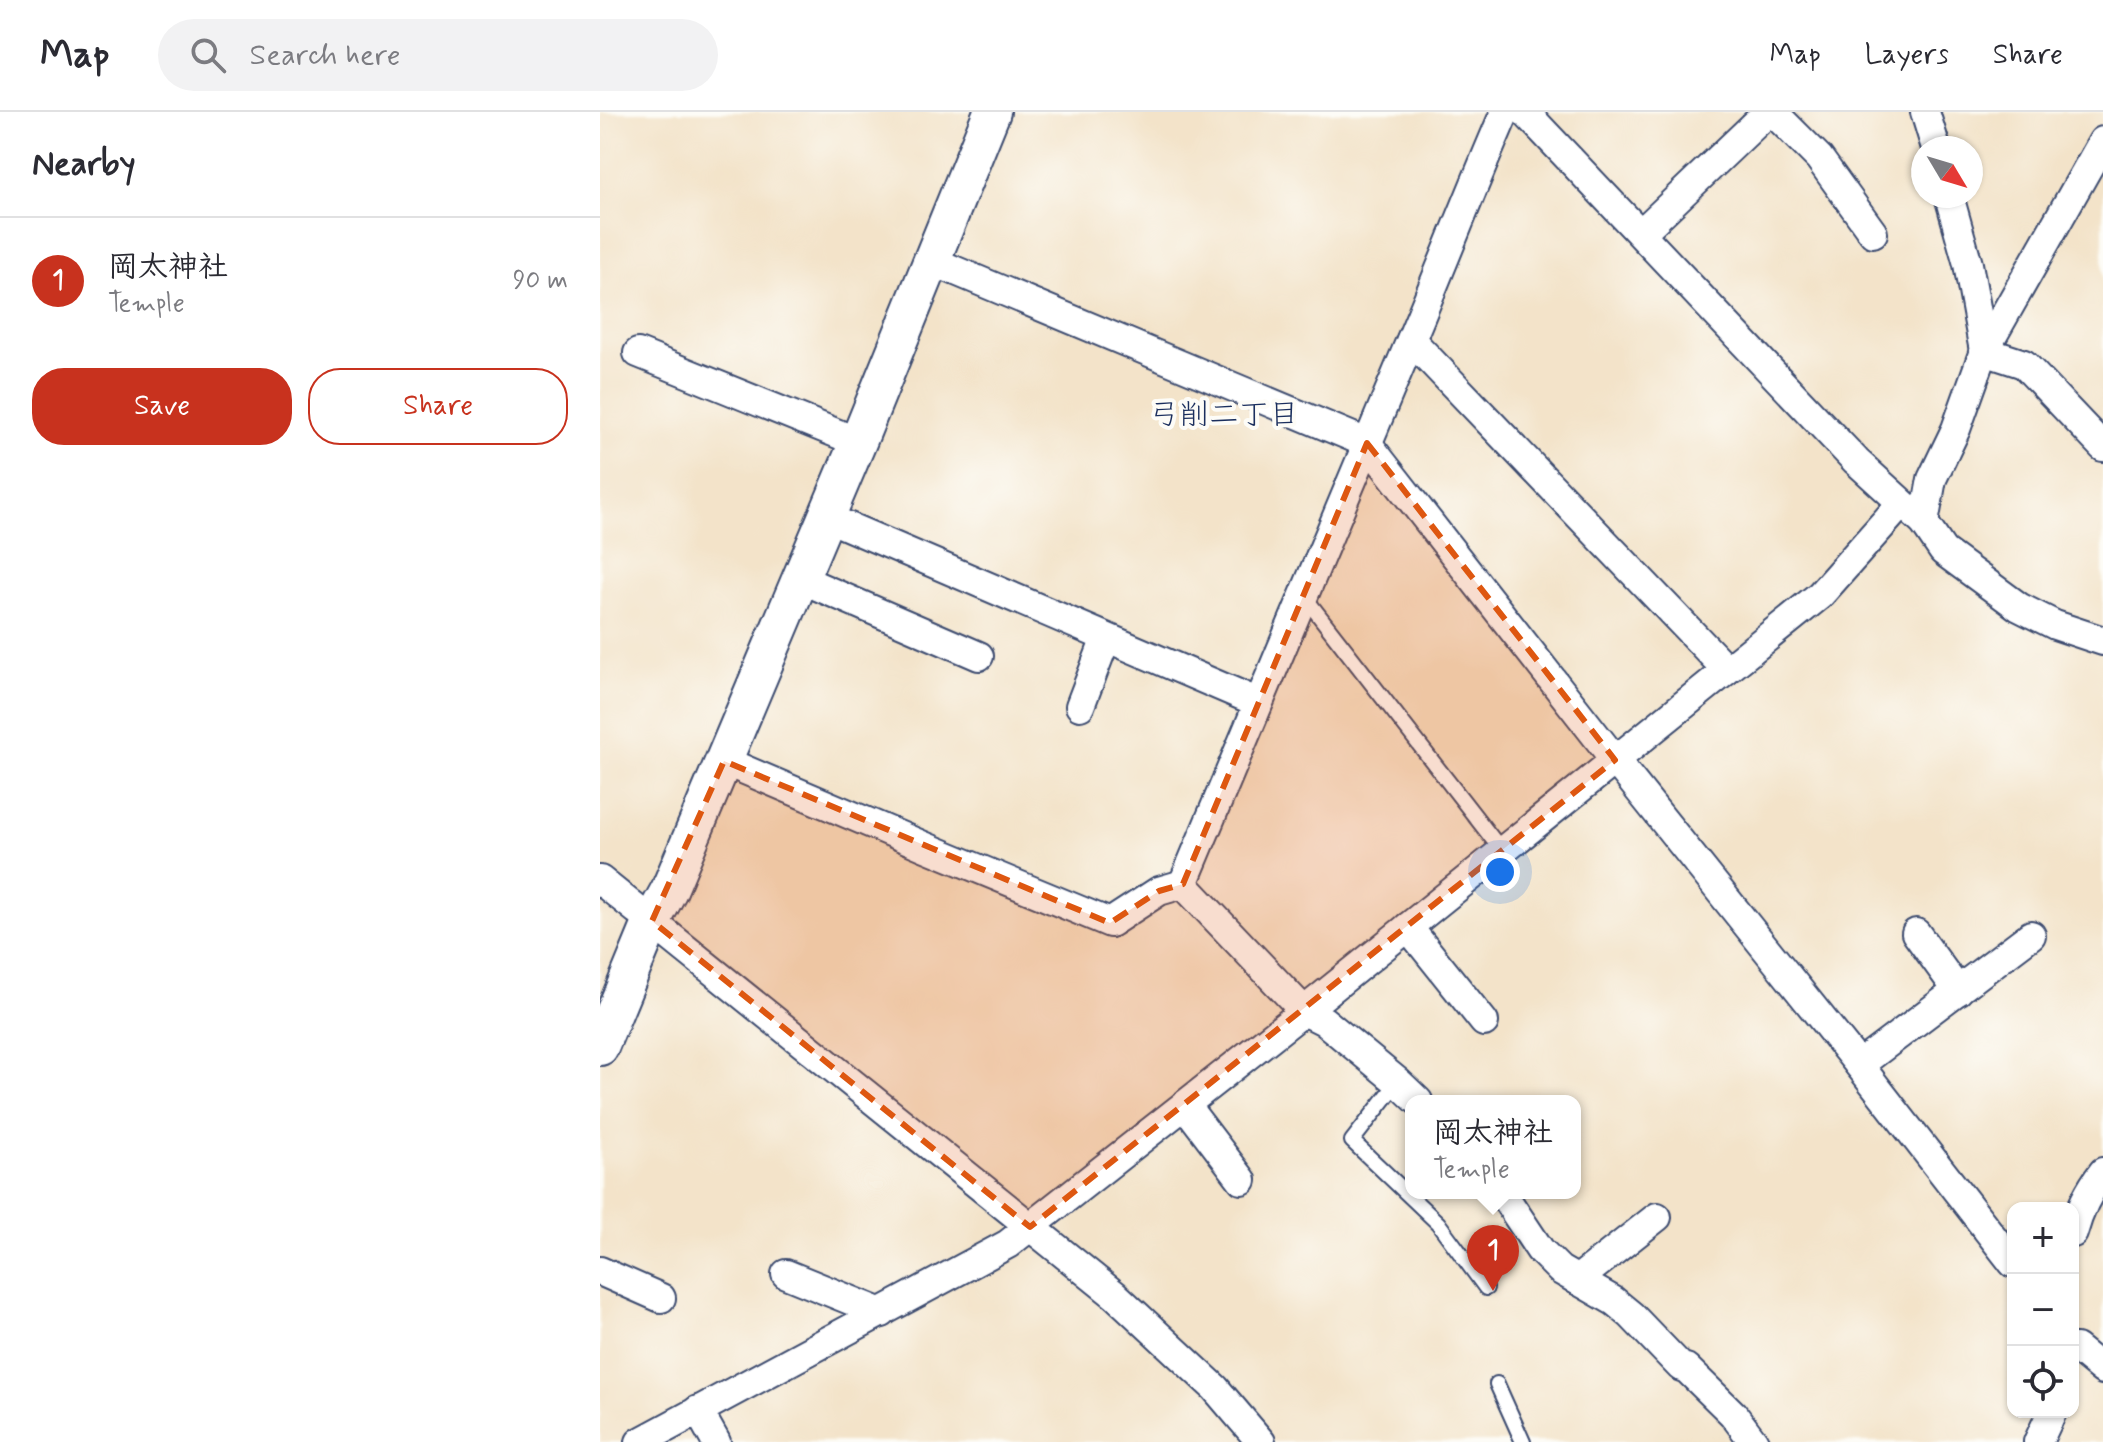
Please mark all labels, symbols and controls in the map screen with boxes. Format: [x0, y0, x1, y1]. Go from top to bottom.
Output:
search box [158, 19, 718, 91]
text: Map [40, 31, 110, 80]
icon: search [186, 33, 230, 77]
text: Search here [250, 36, 401, 75]
text: Map [1770, 37, 1821, 74]
text: Layers [1865, 37, 1949, 74]
text: Share [1993, 37, 2063, 74]
north arrow [1911, 136, 1983, 208]
text: Nearby [32, 142, 136, 187]
text: 岡太神社 [108, 248, 228, 287]
text: 1 [52, 264, 64, 298]
text: 90 m [513, 264, 568, 298]
text: Temple [108, 287, 185, 321]
button: Save [32, 368, 292, 445]
button: Share [308, 368, 568, 445]
district label: 弓削二丁目 [1149, 396, 1299, 435]
your location [1480, 852, 1520, 892]
popup [1405, 1095, 1581, 1199]
text: 岡太神社 [1433, 1114, 1553, 1153]
text: Temple [1433, 1153, 1510, 1187]
map controls [2007, 1202, 2079, 1418]
button: + [2007, 1202, 2079, 1274]
pin: 1 [1467, 1225, 1519, 1291]
button: − [2007, 1274, 2079, 1346]
button: locate [2007, 1346, 2079, 1418]

